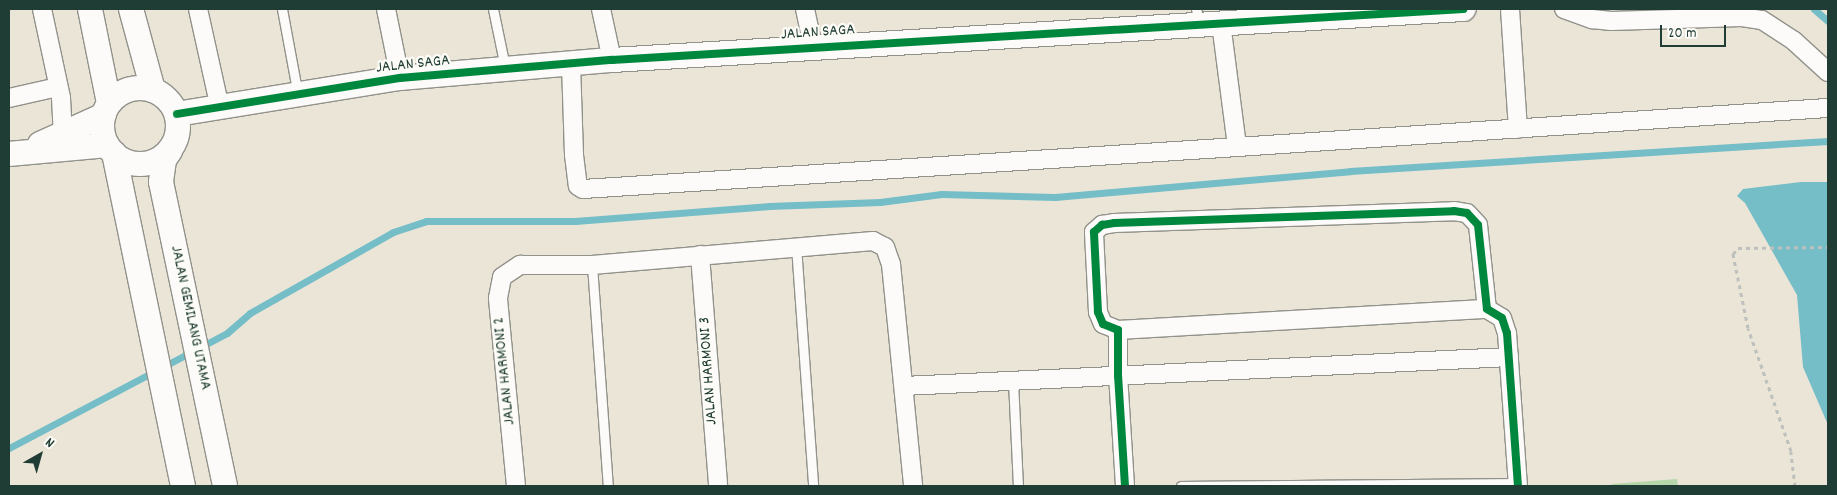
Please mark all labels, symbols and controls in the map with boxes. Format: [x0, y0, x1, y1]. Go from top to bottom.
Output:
scale bar [1662, 15, 1728, 47]
street label: JALAN SAGA [780, 21, 856, 45]
text: 20 m [1668, 23, 1696, 45]
street label: JALAN SAGA [375, 52, 451, 78]
street label: JALAN GEMILANG UTAMA [165, 244, 215, 392]
street label: JALAN HARMONI 2 [490, 316, 520, 426]
street label: JALAN HARMONI 3 [696, 316, 722, 426]
north arrow [15, 430, 65, 480]
text: N [40, 433, 58, 453]

